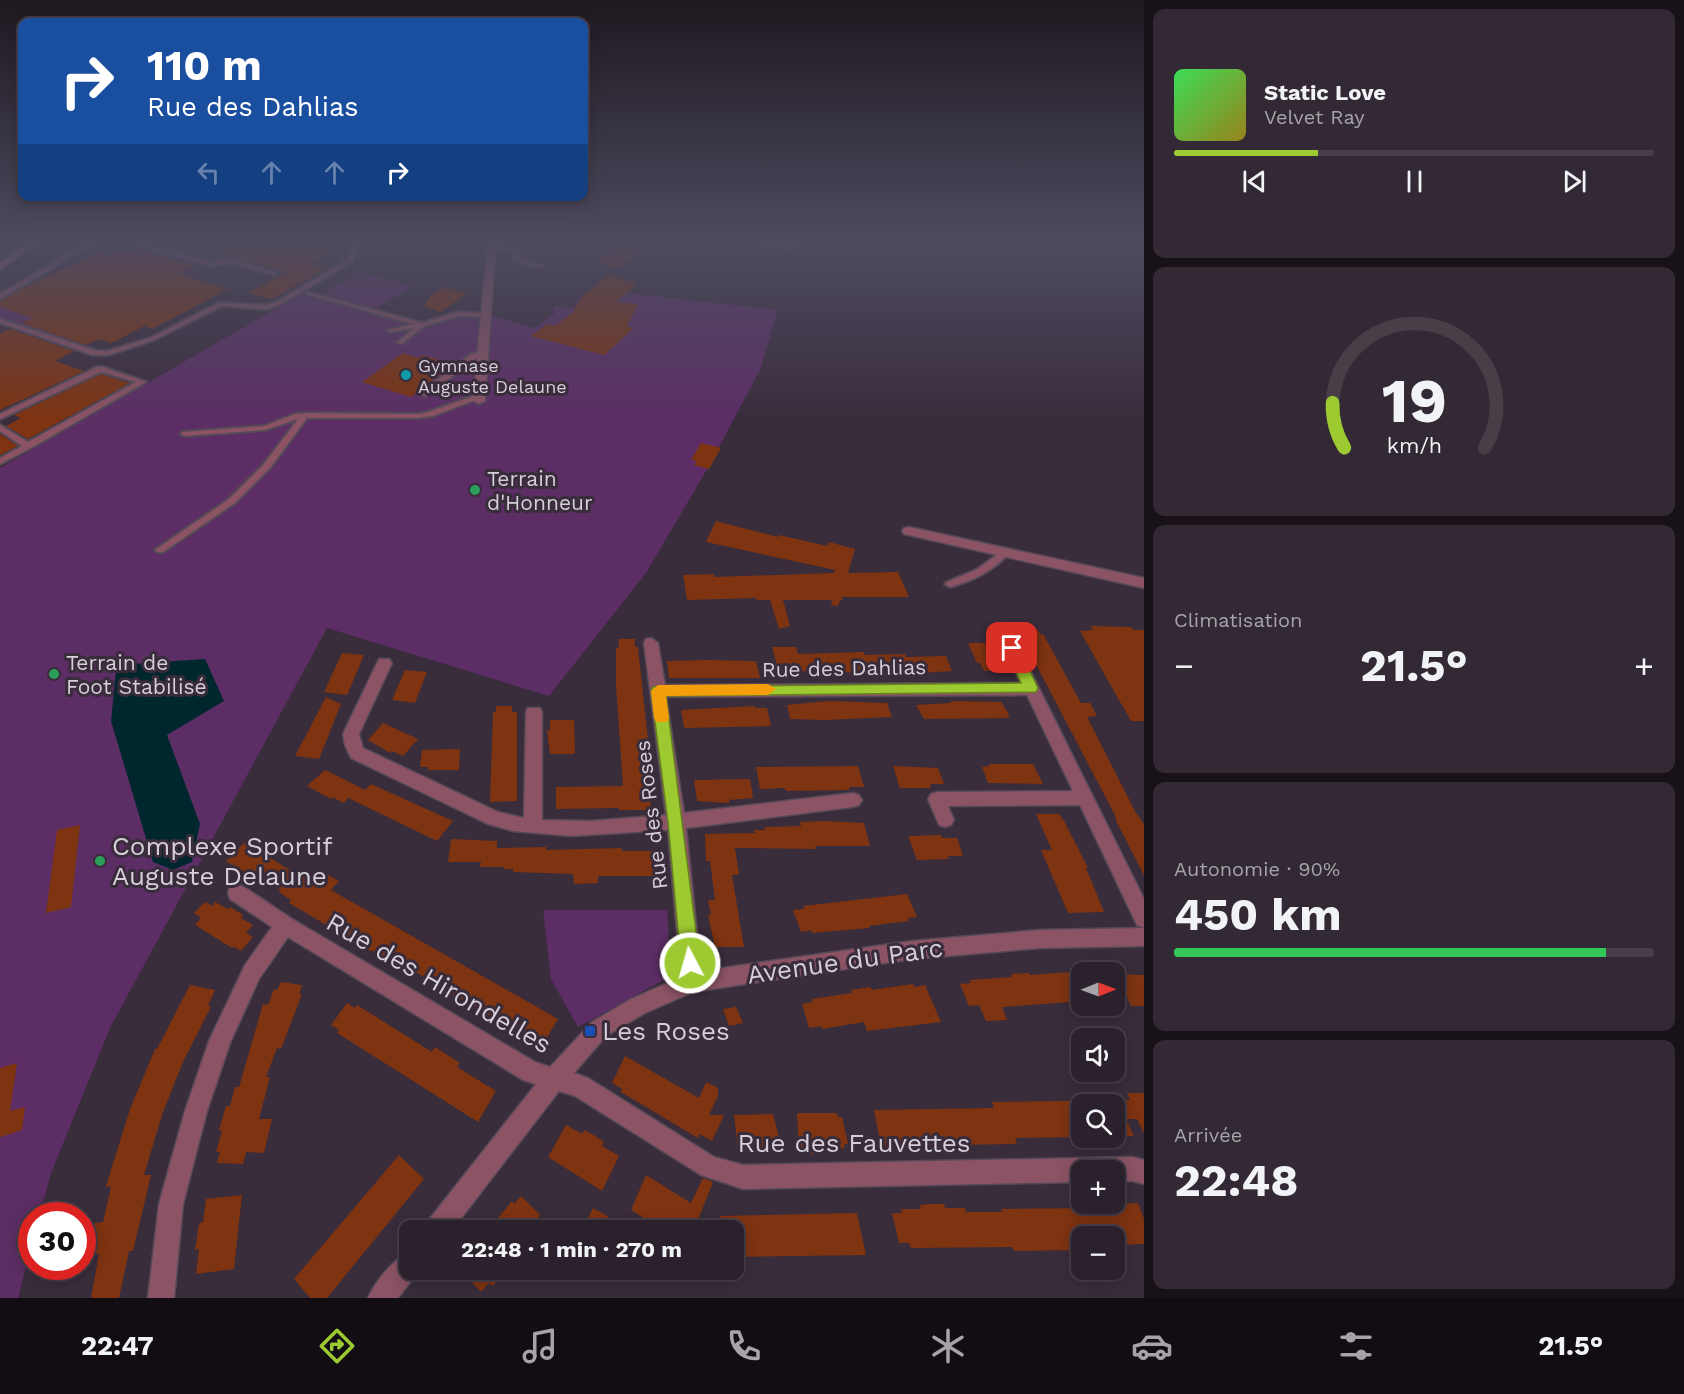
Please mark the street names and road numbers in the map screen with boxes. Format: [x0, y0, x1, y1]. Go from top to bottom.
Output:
street label: Rue des Dahlias [762, 654, 926, 682]
street label: Rue des Roses [629, 739, 673, 891]
street label: Rue des Hirondelles [321, 906, 557, 1060]
street label: Avenue du Parc [745, 932, 945, 990]
street label: Rue des Fauvettes [737, 1128, 971, 1158]

